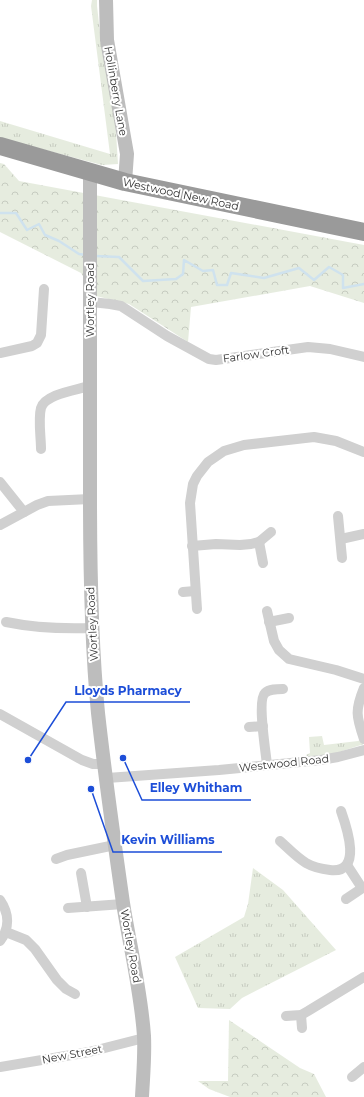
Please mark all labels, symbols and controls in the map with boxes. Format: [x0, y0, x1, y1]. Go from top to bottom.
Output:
street label: Hollinberry Lane [101, 45, 131, 137]
street label: Westwood New Road [122, 175, 240, 213]
street label: Wortley Road [83, 263, 97, 337]
street label: Farlow Croft [222, 342, 291, 366]
street label: Wortley Road [83, 586, 101, 662]
callout: Lloyds Pharmacy [66, 678, 190, 702]
text: Lloyds Pharmacy [74, 683, 183, 698]
street label: Westwood Road [238, 751, 330, 775]
callout: Elley Whitham [142, 776, 251, 800]
text: Elley Whitham [150, 780, 242, 795]
callout: Kevin Williams [113, 828, 222, 852]
text: Kevin Williams [121, 832, 215, 847]
street label: Wortley Road [118, 908, 144, 984]
street label: New Street [41, 1041, 104, 1067]

